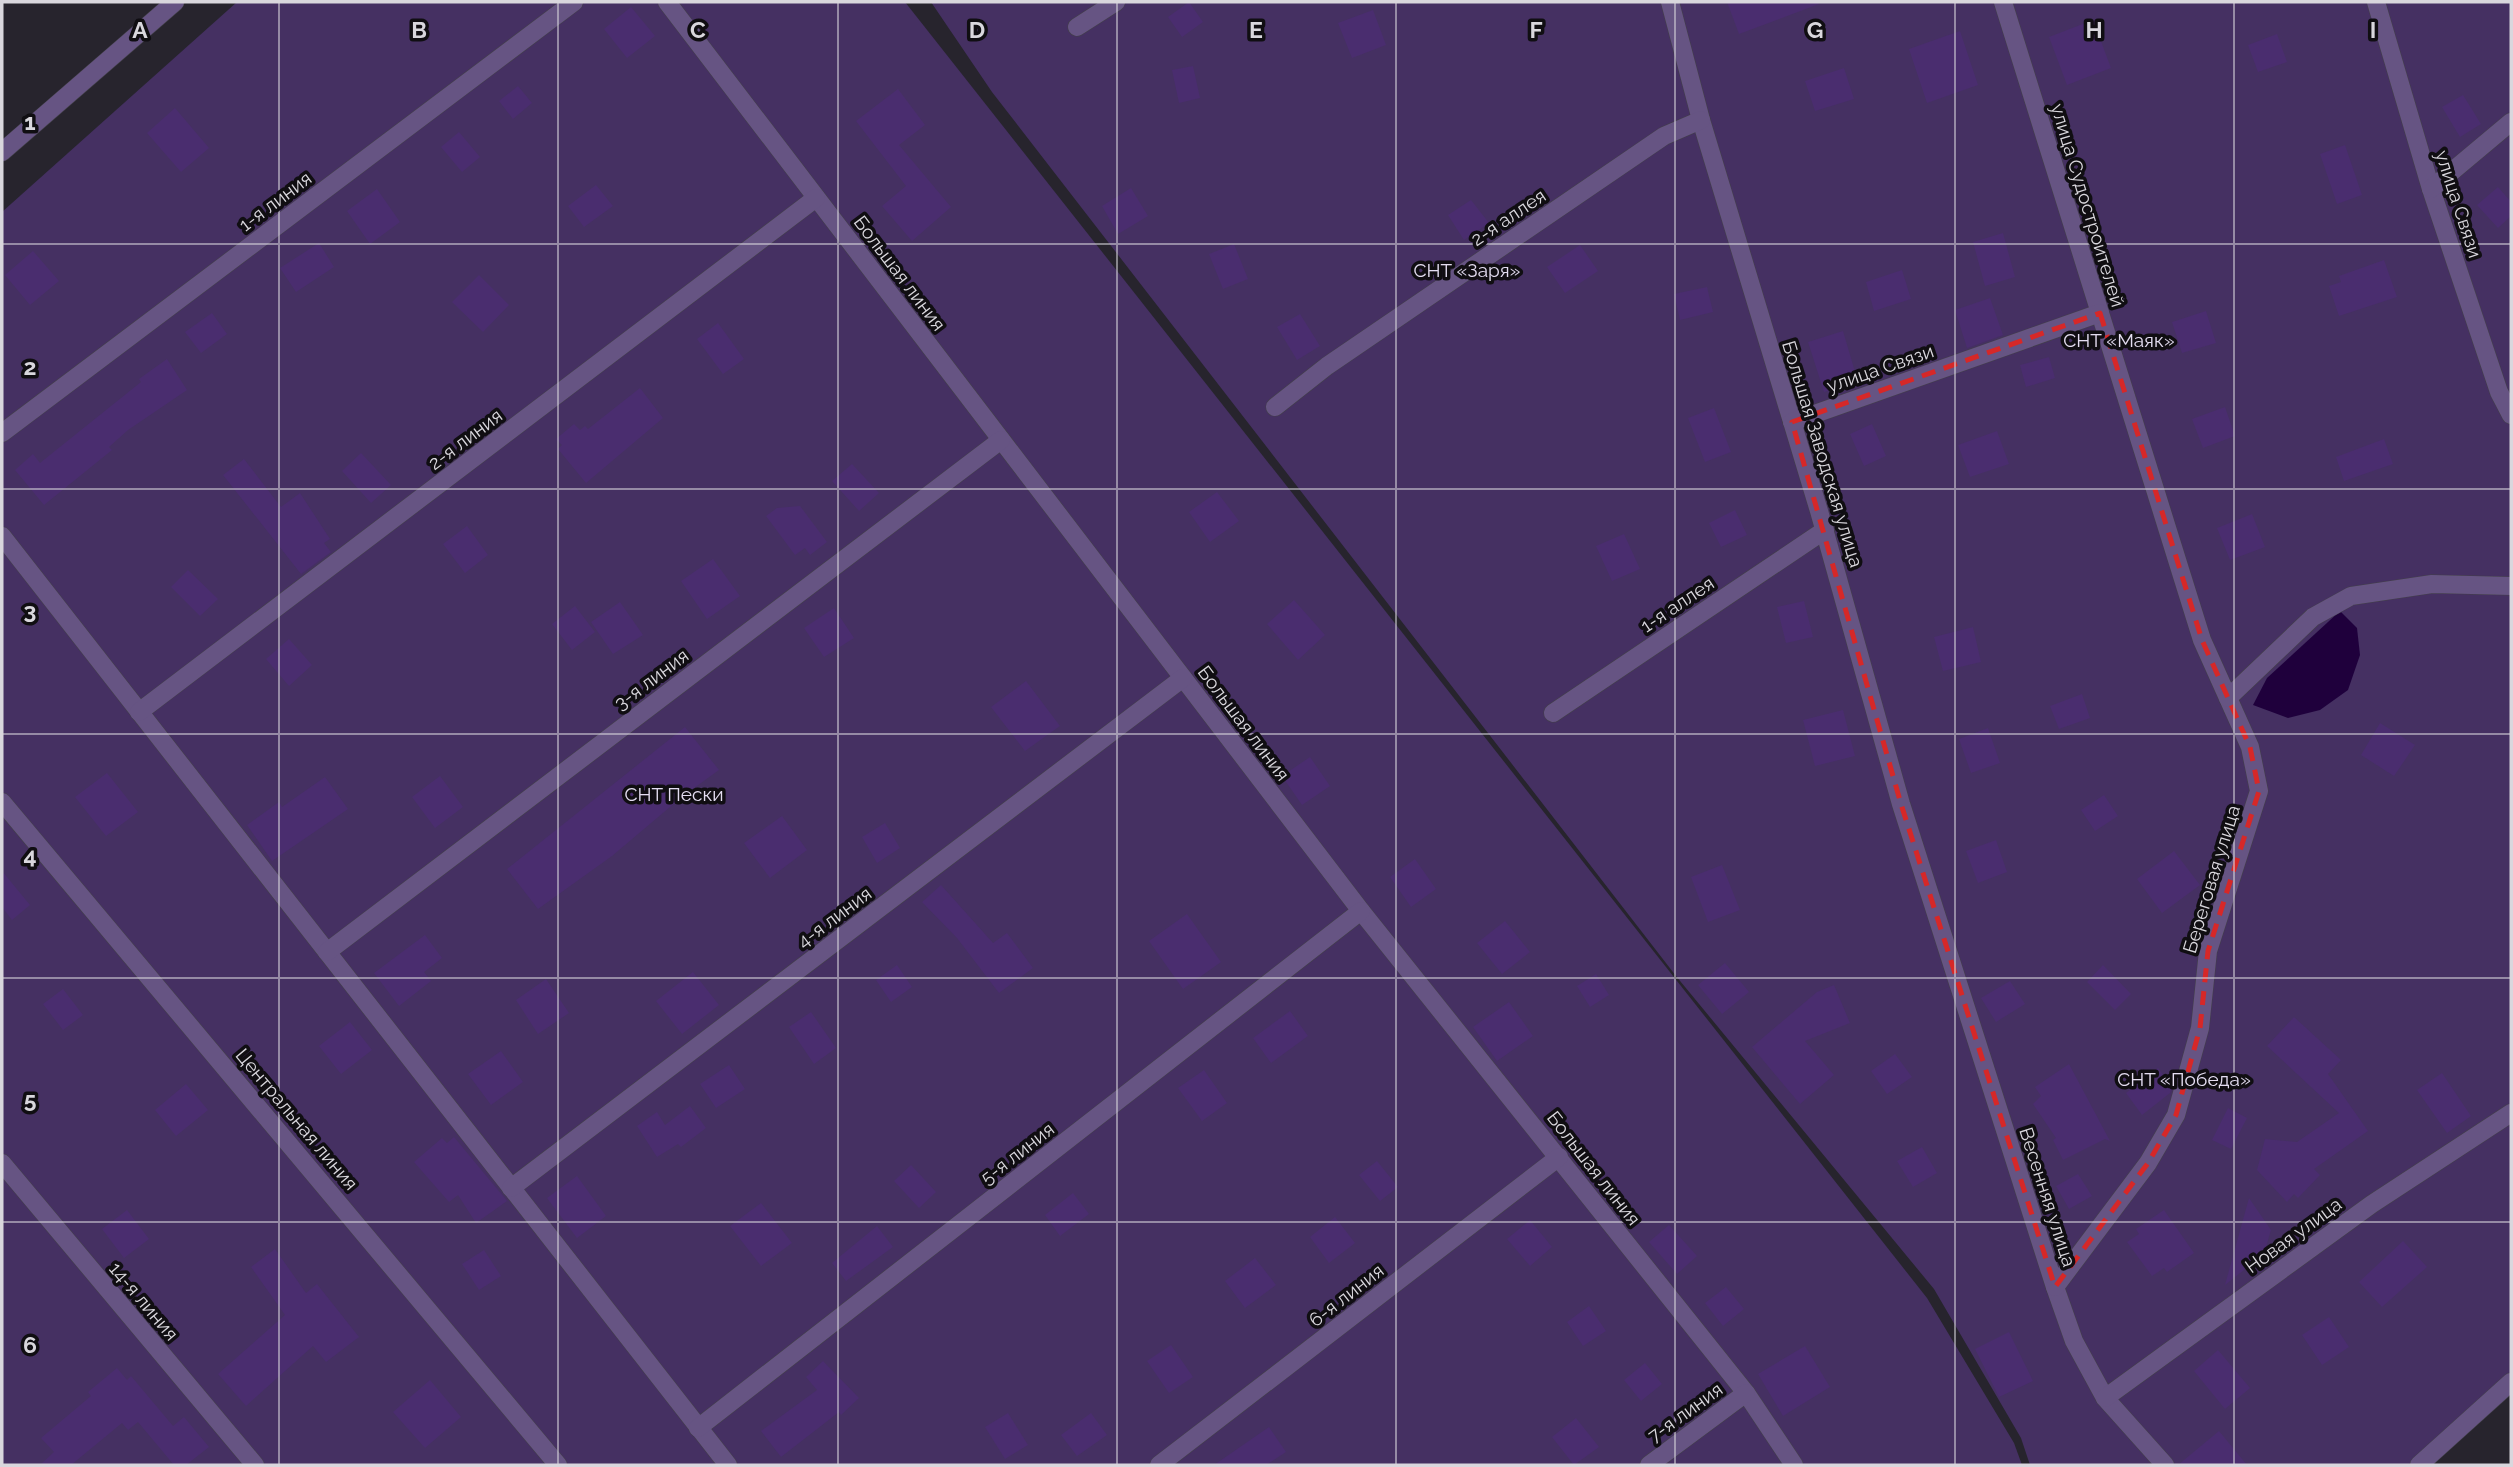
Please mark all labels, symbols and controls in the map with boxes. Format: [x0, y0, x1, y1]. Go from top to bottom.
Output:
text: A [132, 16, 148, 43]
text: B [411, 16, 427, 43]
text: C [690, 16, 706, 43]
text: D [969, 16, 985, 43]
text: E [1249, 16, 1263, 43]
text: F [1529, 16, 1543, 43]
text: G [1807, 16, 1823, 43]
text: H [2085, 16, 2103, 43]
text: I [2370, 16, 2376, 43]
street label: улица Судостроителей [2047, 101, 2129, 309]
text: 1 [24, 108, 36, 135]
street label: улица Связи [2431, 147, 2487, 261]
street label: 1-я линия [234, 167, 316, 235]
street label: 2-я аллея [1466, 184, 1550, 250]
street label: Большая линия [850, 211, 950, 335]
park label: СНТ «Заря» [1414, 259, 1521, 281]
park label: СНТ «Маяк» [2063, 329, 2175, 351]
street label: Большая Заводская улица [1778, 338, 1868, 570]
street label: улица Связи [1824, 339, 1936, 397]
text: 2 [24, 353, 36, 380]
street label: 2-я линия [424, 404, 506, 474]
street label: 1-я аллея [1636, 572, 1718, 636]
text: 3 [24, 597, 36, 624]
street label: 3-я линия [610, 644, 692, 714]
street label: Большая линия [1194, 661, 1294, 785]
park label: СНТ Пески [624, 783, 724, 805]
street label: Береговая улица [2178, 802, 2244, 956]
text: 4 [23, 842, 37, 869]
street label: 4-я линия [793, 882, 875, 952]
street label: Центральная линия [231, 1044, 363, 1194]
park label: СНТ «Победа» [2117, 1068, 2251, 1090]
text: 5 [24, 1086, 37, 1113]
street label: Большая линия [1543, 1107, 1645, 1229]
street label: 5-я линия [976, 1117, 1058, 1189]
street label: Весенняя улица [2015, 1125, 2081, 1269]
street label: Новая улица [2241, 1193, 2345, 1277]
street label: 14-я линия [105, 1257, 183, 1345]
street label: 6-я линия [1304, 1259, 1388, 1331]
text: 6 [23, 1331, 37, 1358]
street label: 7-я линия [1644, 1378, 1726, 1446]

